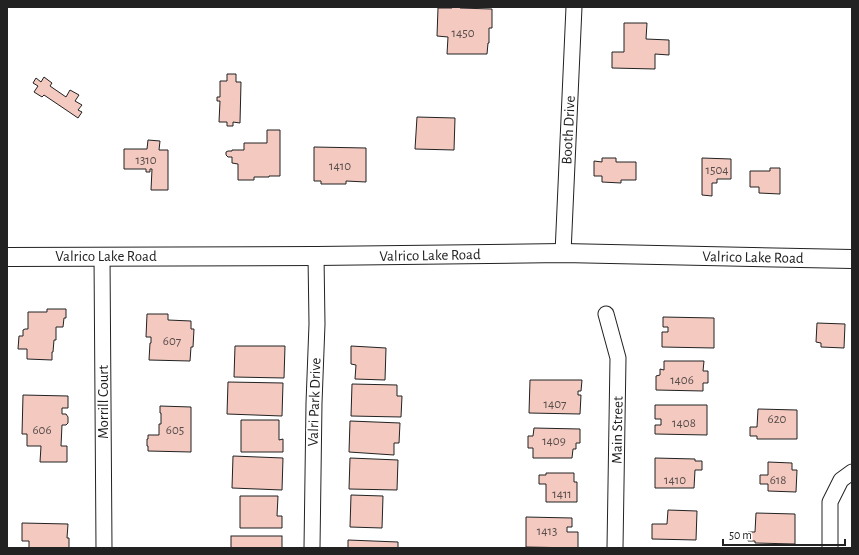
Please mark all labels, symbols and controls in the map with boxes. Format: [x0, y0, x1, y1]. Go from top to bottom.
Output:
house number: 1450 [451, 27, 475, 40]
street label: Booth Drive [559, 95, 578, 165]
house number: 1310 [135, 154, 157, 167]
house number: 1410 [329, 160, 351, 173]
house number: 1504 [705, 164, 729, 177]
street label: Valrico Lake Road [379, 247, 481, 264]
street label: Valrico Lake Road [55, 249, 157, 264]
street label: Valrico Lake Road [702, 249, 804, 266]
house number: 607 [163, 335, 182, 348]
street label: Valri Park Drive [305, 357, 324, 447]
street label: Morrill Court [96, 365, 111, 439]
house number: 1406 [670, 374, 694, 387]
street label: Main Street [609, 396, 626, 464]
house number: 1407 [543, 398, 567, 411]
house number: 620 [768, 413, 787, 426]
house number: 1408 [672, 417, 696, 430]
house number: 606 [32, 424, 52, 437]
house number: 605 [166, 424, 184, 437]
house number: 1409 [542, 435, 566, 448]
house number: 1410 [664, 474, 686, 487]
house number: 618 [770, 474, 786, 487]
house number: 1411 [552, 488, 572, 501]
scale bar [723, 521, 845, 547]
house number: 1413 [537, 525, 557, 538]
text: 50 m [729, 529, 752, 541]

